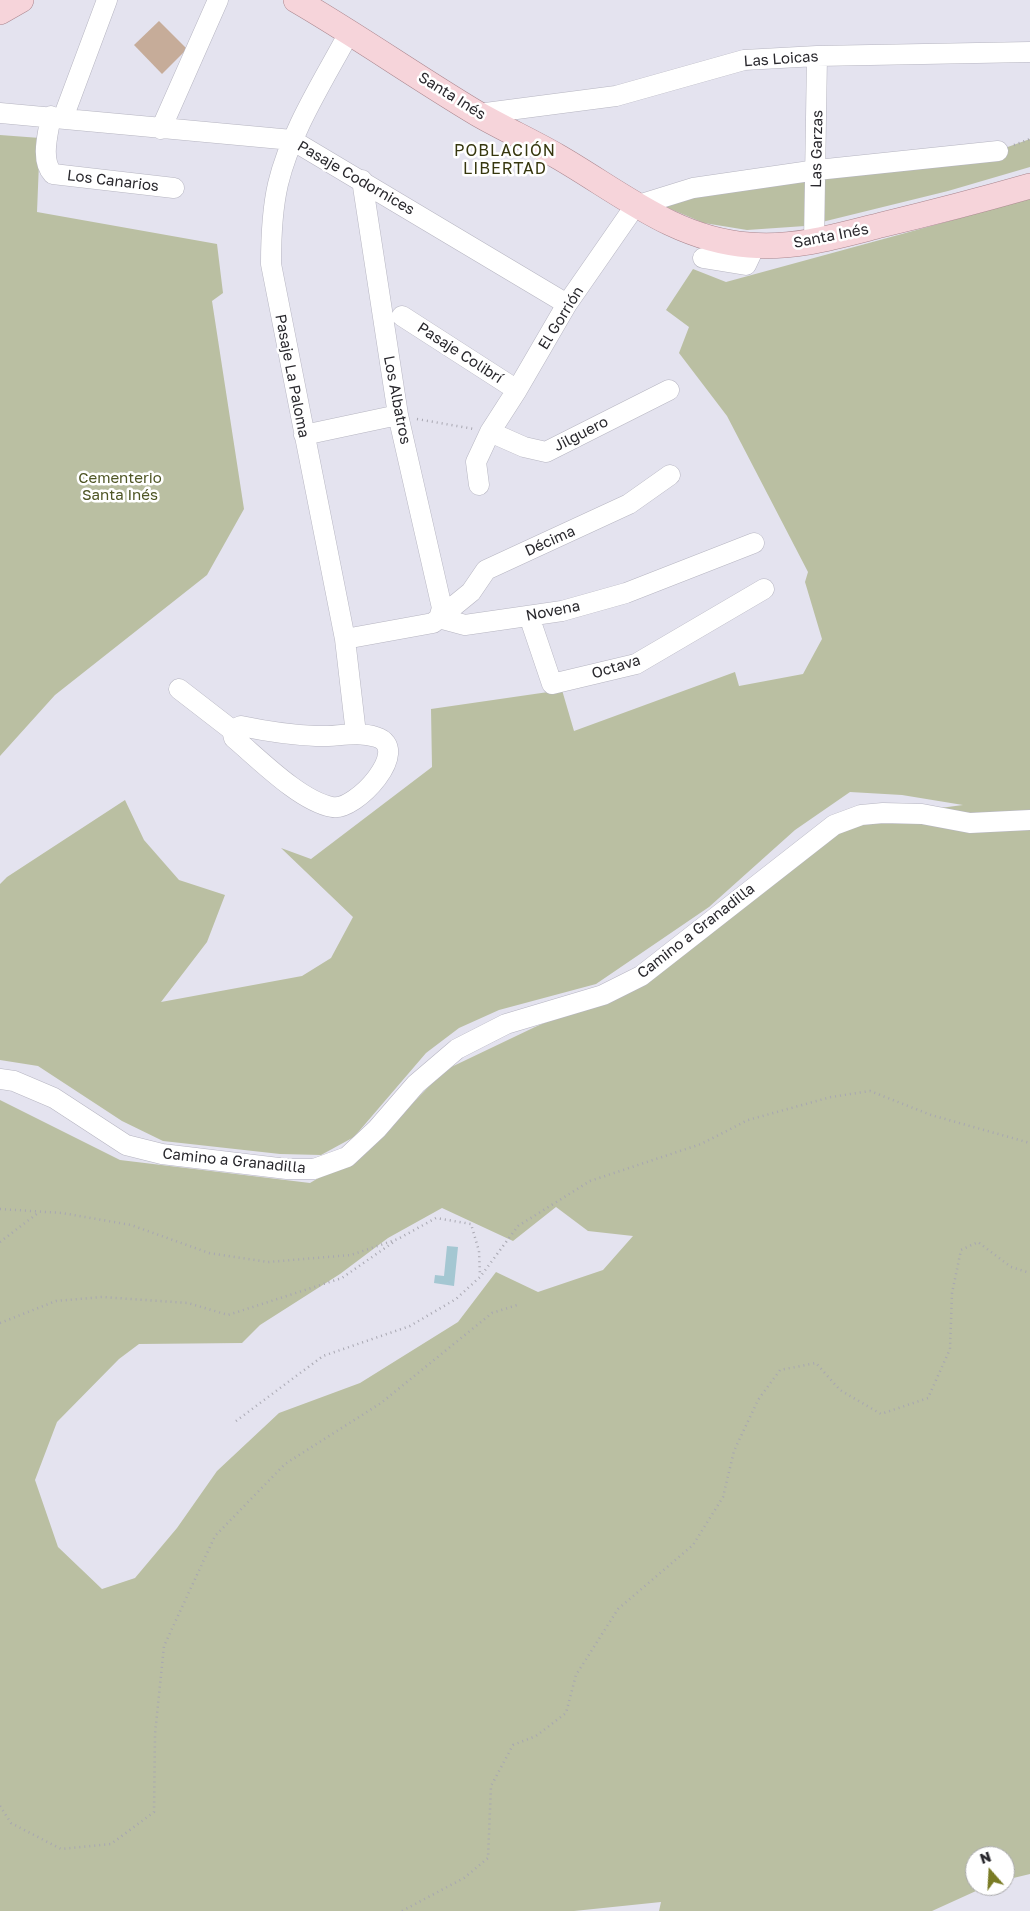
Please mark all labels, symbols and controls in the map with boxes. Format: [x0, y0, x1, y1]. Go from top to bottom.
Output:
street label: Las Loicas [743, 47, 819, 71]
street label: Santa Inés [415, 68, 489, 124]
street label: Las Garzas [807, 110, 827, 188]
street label: Pasaje Codornices [294, 137, 418, 219]
district label: POBLACIÓN LIBERTAD [453, 141, 557, 179]
street label: Los Canarios [66, 166, 160, 196]
street label: Santa Inés [792, 220, 870, 252]
street label: El Gorrión [534, 283, 588, 353]
street label: Pasaje La Paloma [271, 313, 313, 439]
street label: Pasaje Colibrí [414, 319, 506, 387]
street label: Los Albatros [380, 354, 414, 446]
street label: Jilguero [551, 413, 611, 455]
park label: Cementerio Santa Inés [78, 469, 162, 504]
street label: Décima [522, 522, 578, 560]
street label: Novena [524, 597, 582, 625]
street label: Octava [590, 651, 642, 683]
street label: Camino a Granadilla [634, 880, 758, 982]
street label: Camino a Granadilla [161, 1145, 307, 1177]
north arrow [965, 1846, 1015, 1896]
text: N [977, 1848, 993, 1867]

